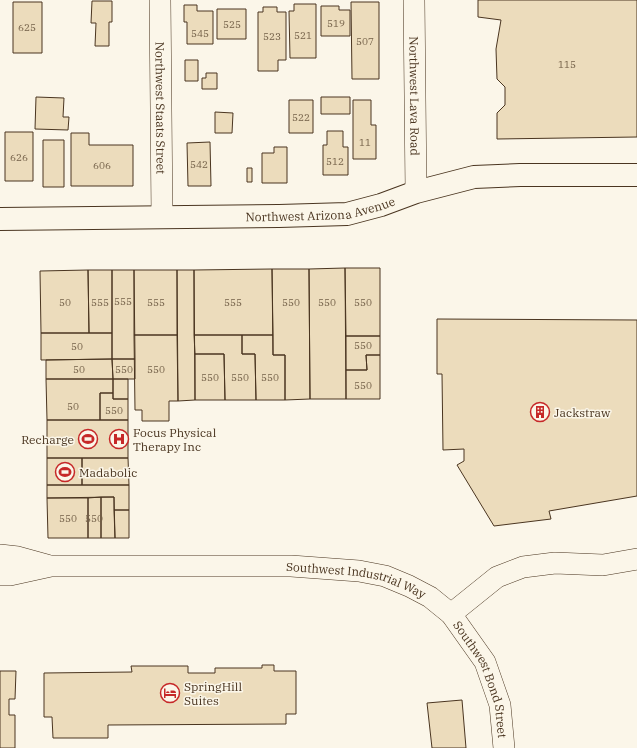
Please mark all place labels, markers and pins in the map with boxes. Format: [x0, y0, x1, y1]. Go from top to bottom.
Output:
building icon: Jackstraw [529, 401, 551, 423]
place label: Jackstraw [554, 405, 611, 420]
place label: Focus Physical Therapy Inc [133, 425, 217, 454]
sports icon: Recharge [77, 428, 99, 450]
hospital icon: Focus Physical Therapy Inc [108, 428, 130, 450]
place label: Recharge [21, 432, 74, 447]
sports icon: Madabolic [54, 461, 76, 483]
place label: Madabolic [79, 465, 137, 480]
place label: SpringHill Suites [184, 679, 242, 708]
hotel icon: SpringHill Suites [159, 682, 181, 704]

